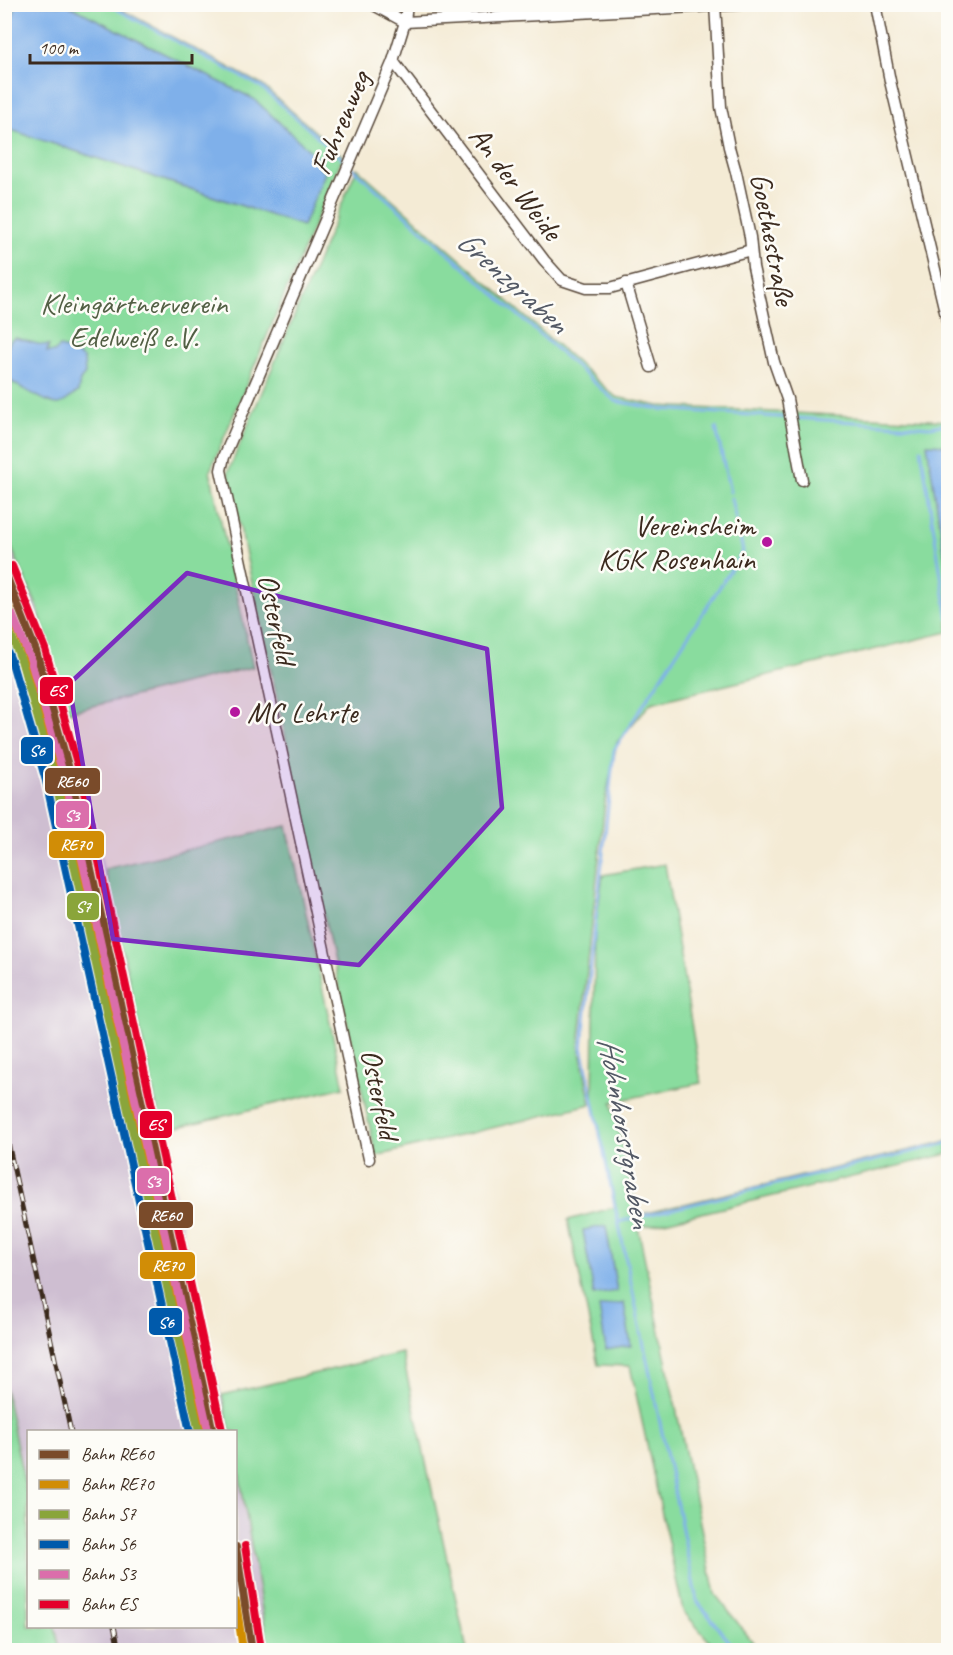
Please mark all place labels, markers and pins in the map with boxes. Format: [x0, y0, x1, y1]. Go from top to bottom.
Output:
place label: Vereinsheim KGK Rosenhain [598, 506, 757, 578]
marker: Vereinsheim KGK Rosenhain [760, 535, 774, 549]
place label: MC Lehrte [247, 693, 359, 731]
marker: MC Lehrte [228, 705, 242, 719]

